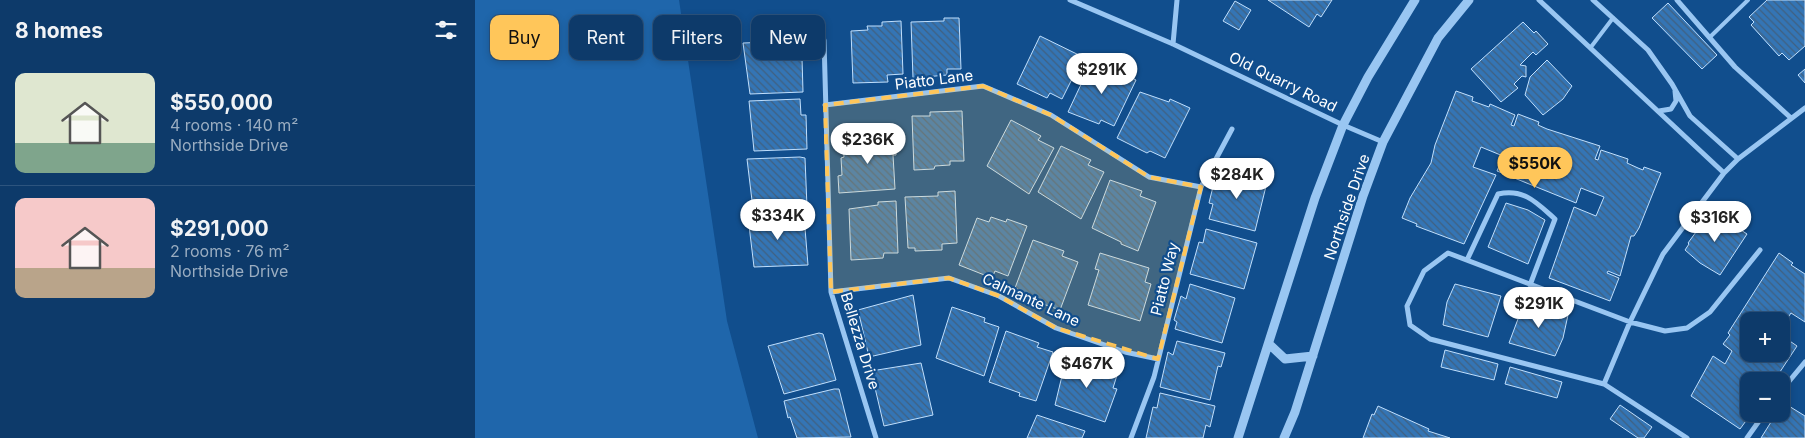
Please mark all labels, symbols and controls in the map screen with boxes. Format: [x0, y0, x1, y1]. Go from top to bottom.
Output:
chip: Buy [490, 15, 559, 60]
chip: Rent [569, 15, 643, 60]
chip: Filters [653, 15, 741, 60]
chip: New [751, 15, 825, 60]
icon: filters [432, 16, 460, 44]
text: 8 homes [15, 18, 103, 43]
street label: Old Quarry Road [1226, 47, 1340, 116]
pin: $291K [1067, 52, 1137, 95]
text: $291K [1077, 59, 1127, 79]
street label: Piatto Lane [894, 65, 974, 94]
text: $550,000 [170, 90, 273, 115]
icon: home [55, 93, 115, 153]
text: 4 rooms · 140 m² [170, 115, 298, 135]
pin: $236K [833, 122, 903, 165]
text: $236K [842, 129, 894, 149]
text: Northside Drive [170, 135, 288, 155]
pin: $550K [1500, 146, 1570, 189]
street label: Northside Drive [1319, 151, 1374, 262]
text: $550K [1508, 153, 1562, 173]
pin: $284K [1202, 158, 1272, 200]
text: $284K [1210, 164, 1264, 184]
pin: $334K [743, 198, 813, 241]
pin: $316K [1680, 200, 1750, 243]
text: $334K [751, 205, 805, 225]
text: $316K [1690, 207, 1740, 227]
text: $291,000 [170, 216, 269, 241]
icon: home [55, 218, 115, 278]
street label: Piatto Way [1146, 240, 1183, 317]
text: 2 rooms · 76 m² [170, 241, 290, 261]
text: Northside Drive [170, 261, 288, 281]
street label: Calmante Lane [979, 269, 1083, 330]
pin: $291K [1504, 286, 1574, 329]
street label: Bellezza Drive [837, 290, 884, 392]
text: $291K [1514, 293, 1564, 313]
map controls [1740, 312, 1790, 422]
button: + [1740, 312, 1790, 362]
pin: $467K [1052, 346, 1122, 389]
text: $467K [1061, 353, 1113, 373]
button: − [1740, 372, 1790, 422]

